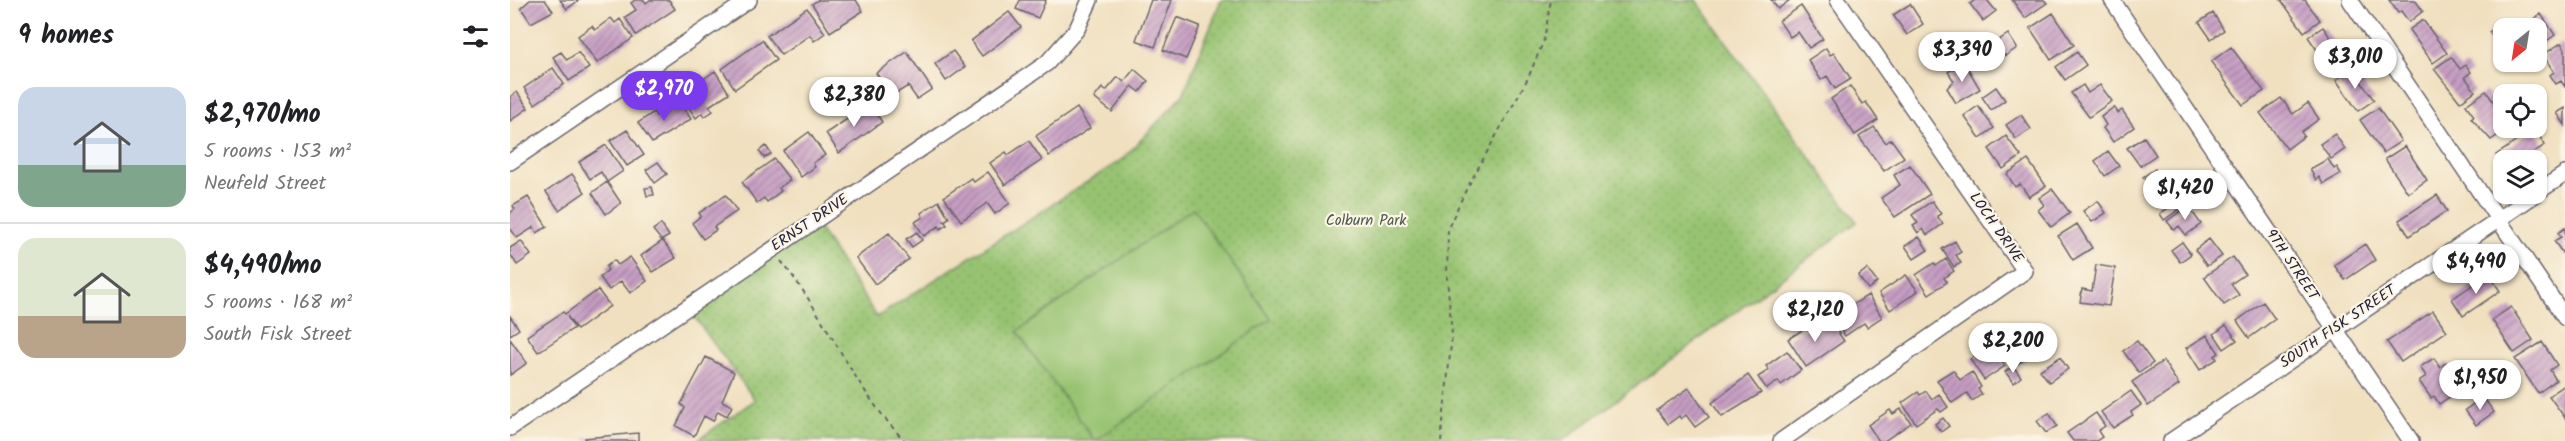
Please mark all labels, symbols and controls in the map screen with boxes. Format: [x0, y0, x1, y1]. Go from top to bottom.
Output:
text: 9 homes [18, 15, 114, 57]
north arrow [2493, 18, 2547, 72]
map controls [2493, 18, 2547, 204]
icon: filters [459, 20, 492, 53]
pin: $3,390 [1913, 32, 2011, 83]
text: $3,390 [1932, 35, 1992, 67]
pin: $3,010 [2306, 39, 2404, 90]
text: $3,010 [2328, 42, 2382, 74]
pin: $2,970 [615, 71, 713, 122]
text: $2,970 [635, 74, 693, 106]
pin: $2,380 [805, 77, 903, 128]
text: $2,380 [823, 80, 885, 112]
button: locate [2493, 84, 2547, 138]
text: $2,970/mo [204, 94, 321, 136]
icon: home [66, 111, 138, 183]
text: 5 rooms · 153 m² [204, 136, 351, 168]
button: layers [2493, 150, 2547, 204]
text: Neufeld Street [204, 168, 326, 200]
pin: $1,420 [2136, 170, 2234, 221]
text: $1,420 [2157, 173, 2213, 205]
street label: ERNST DRIVE [766, 187, 855, 258]
street label: LOCH DRIVE [1963, 187, 2030, 270]
park label: Colburn Park [1326, 209, 1407, 233]
street label: 9TH STREET [2259, 224, 2326, 307]
pin: $4,490 [2427, 244, 2525, 295]
text: $4,490/mo [204, 245, 322, 287]
text: $4,490 [2446, 247, 2506, 279]
icon: home [66, 262, 138, 334]
street label: SOUTH FISK STREET [2275, 278, 2403, 375]
text: 5 rooms · 168 m² [204, 287, 352, 319]
pin: $2,120 [1766, 292, 1864, 343]
text: $2,120 [1787, 295, 1843, 327]
text: South Fisk Street [204, 319, 352, 351]
pin: $2,200 [1964, 323, 2062, 374]
text: $2,200 [1983, 326, 2043, 358]
pin: $1,950 [2431, 360, 2529, 411]
text: $1,950 [2453, 363, 2507, 395]

